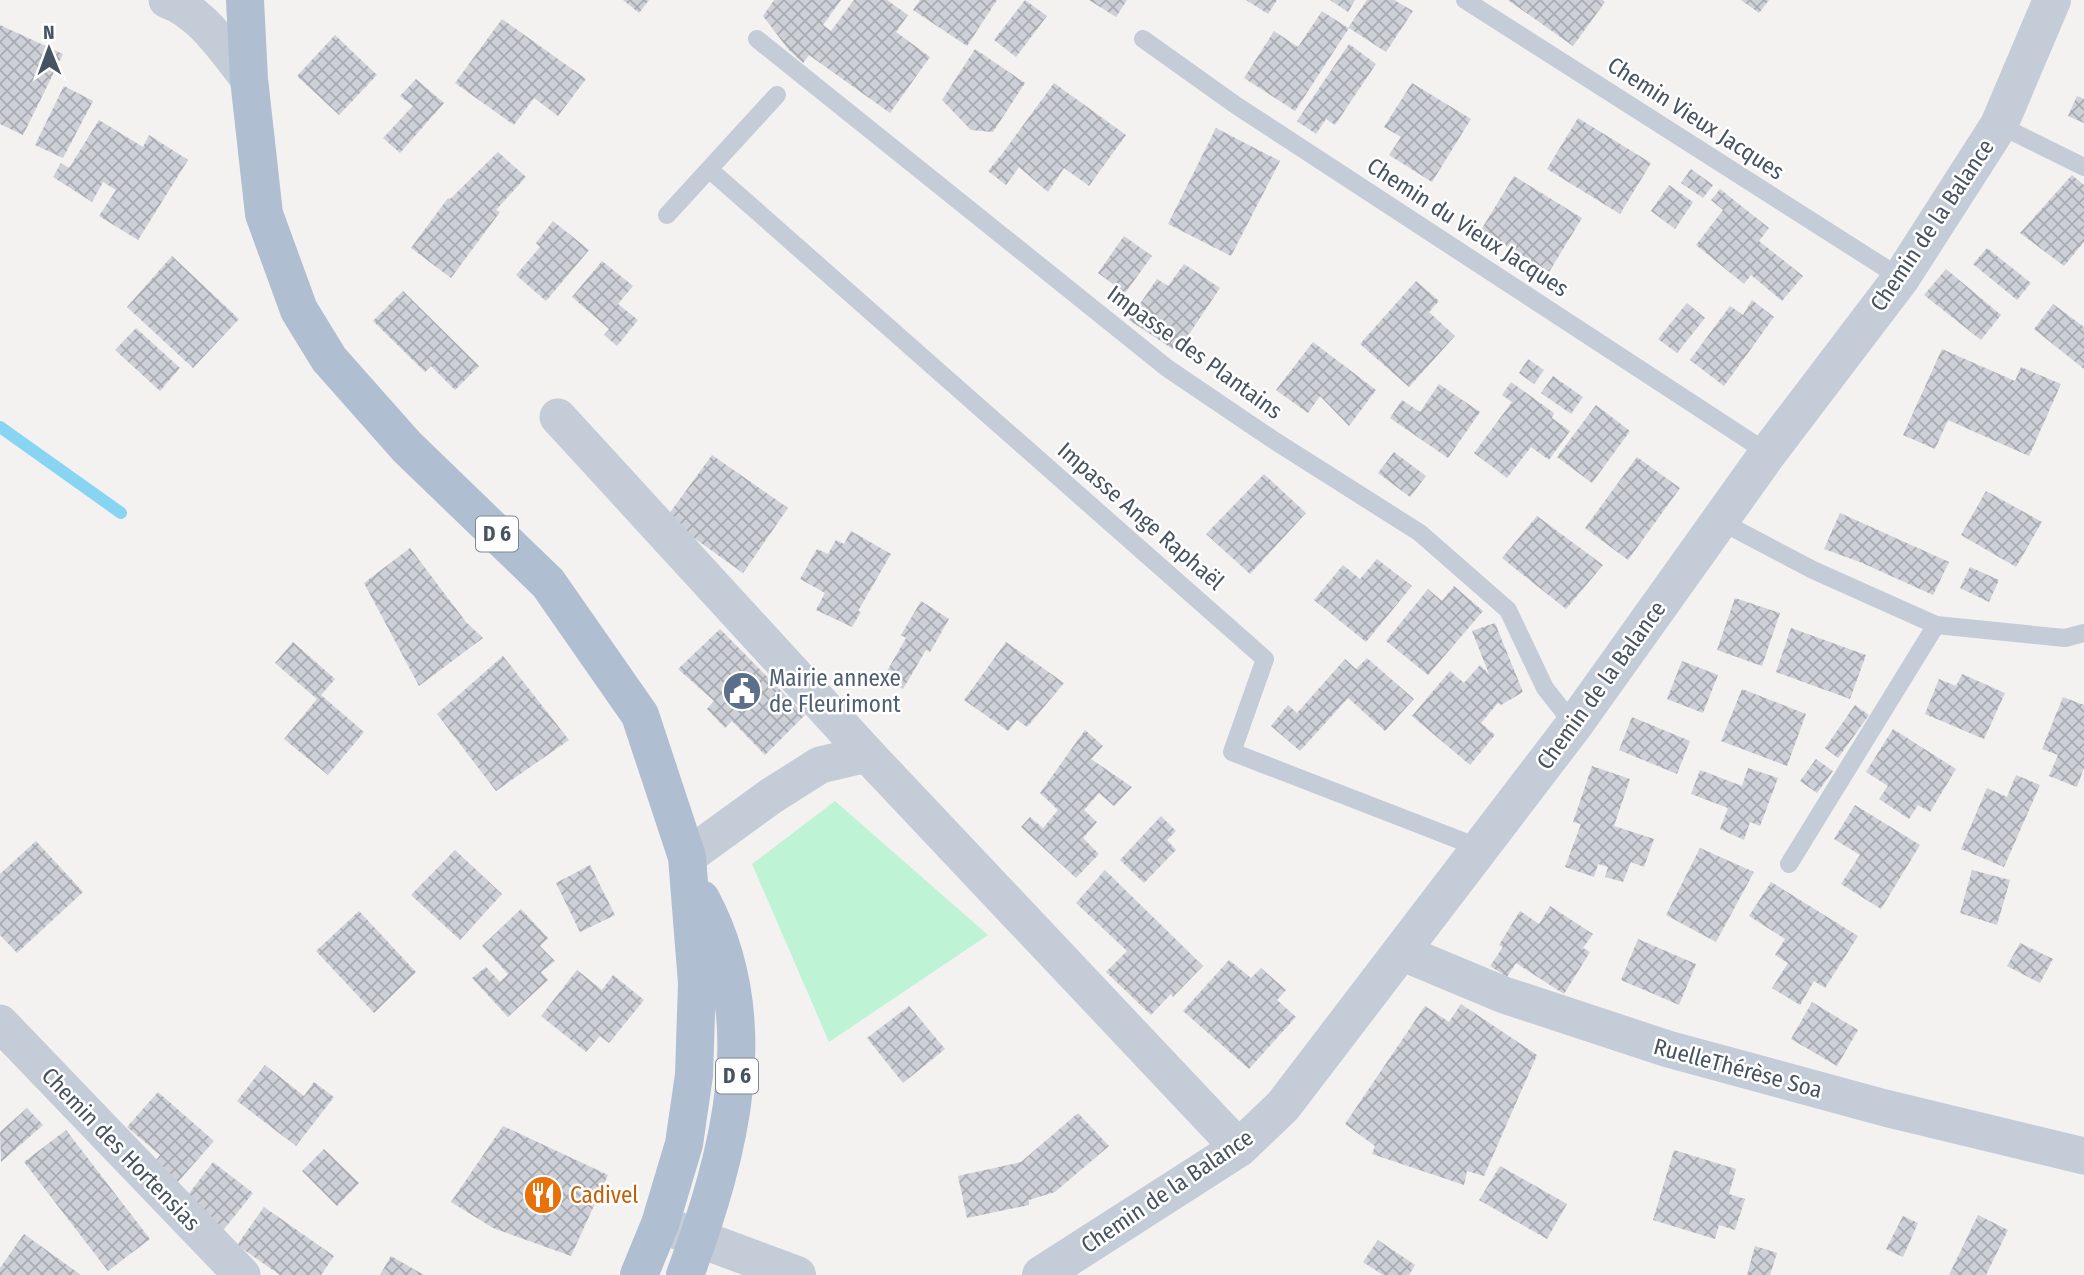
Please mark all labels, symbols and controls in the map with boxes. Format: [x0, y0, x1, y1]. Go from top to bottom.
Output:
north arrow [14, 14, 84, 84]
text: N [43, 21, 55, 44]
street label: Chemin Vieux Jacques [1602, 50, 1790, 186]
street label: Chemin de la Balance [1864, 134, 2000, 316]
street label: Chemin du Vieux Jacques [1362, 151, 1574, 303]
street label: Impasse des Plantains [1102, 279, 1288, 425]
street label: Impasse Ange Raphaël [1052, 436, 1230, 596]
road number: D 6 [476, 516, 518, 552]
street label: Chemin de la Balance [1530, 595, 1672, 775]
place label: Mairie annexe de Fleurimont [769, 664, 901, 718]
public building icon: Mairie annexe de Fleurimont [721, 670, 763, 712]
street label: RuelleThérèse Soa [1651, 1032, 1825, 1104]
road number: D 6 [716, 1058, 758, 1094]
street label: Chemin des Hortensias [36, 1062, 206, 1237]
street label: Chemin de la Balance [1076, 1123, 1258, 1259]
restaurant icon: Cadivel [522, 1174, 564, 1216]
place label: Cadivel [570, 1181, 638, 1209]

